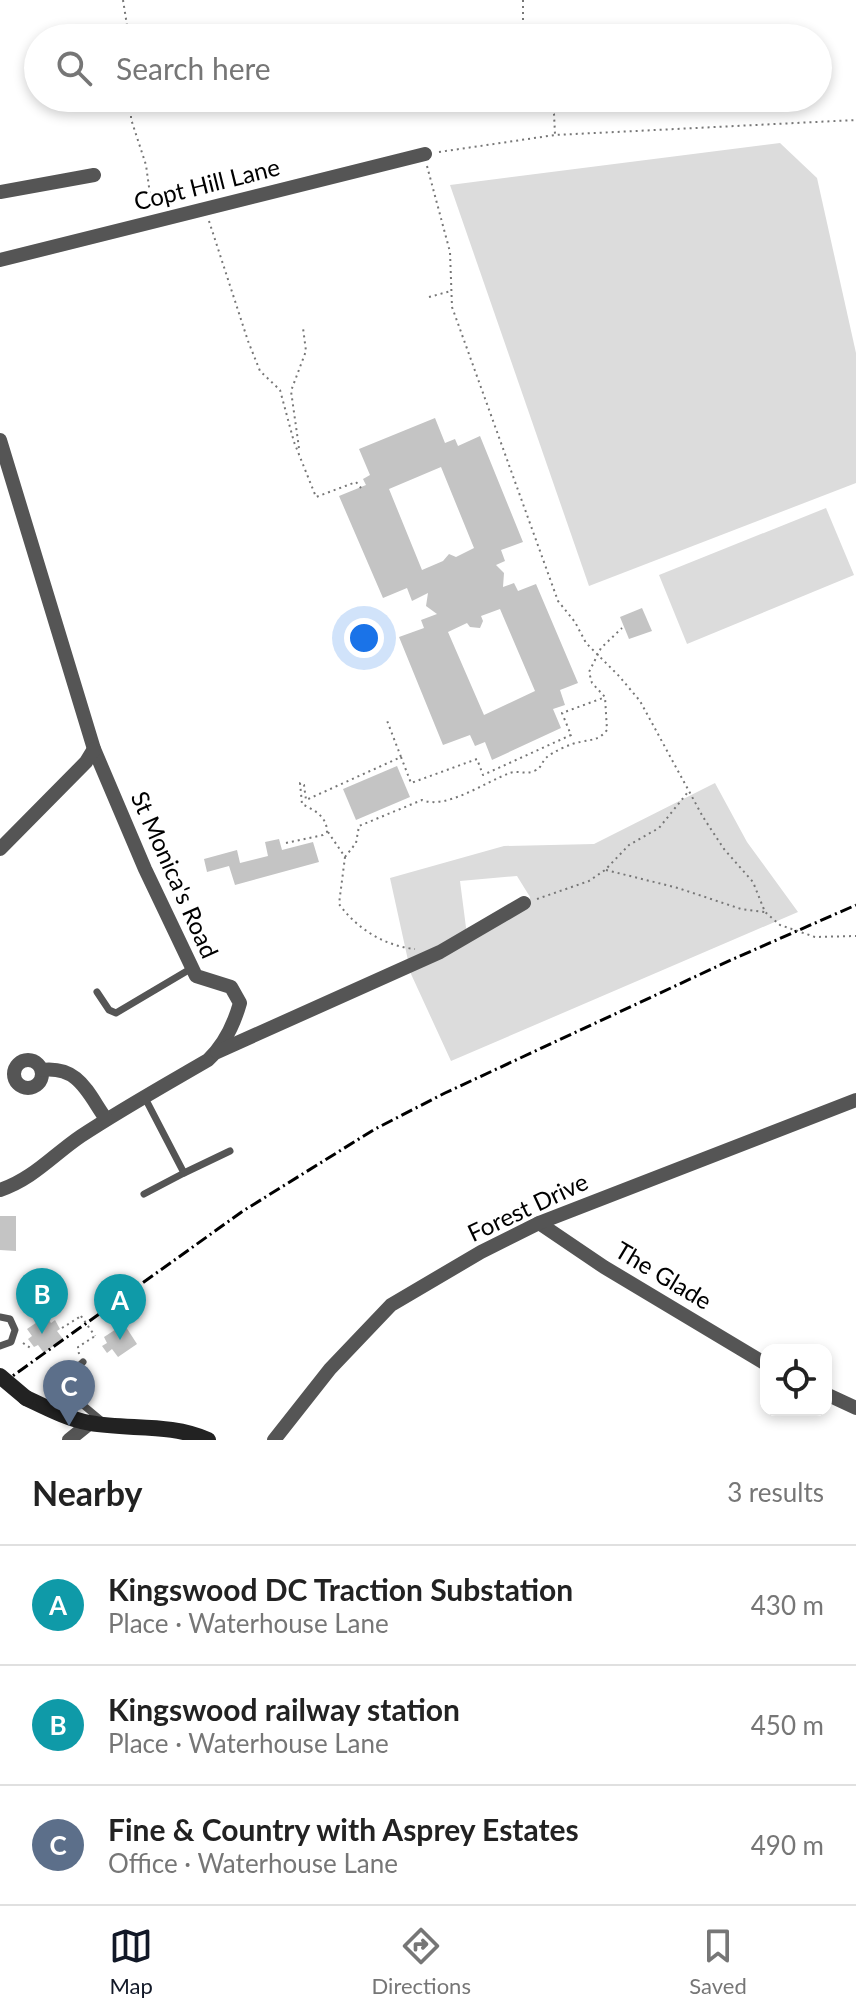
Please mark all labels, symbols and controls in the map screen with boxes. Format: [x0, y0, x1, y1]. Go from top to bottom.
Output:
search box [24, 24, 832, 112]
icon: search [52, 46, 96, 90]
text: Search here [116, 50, 271, 86]
street label: Copt Hill Lane [131, 151, 283, 216]
your location [344, 618, 384, 658]
street label: St Monica's Road [126, 787, 225, 962]
street label: Forest Drive [463, 1166, 592, 1247]
street label: The Glade [610, 1235, 717, 1315]
pin: B [16, 1268, 68, 1334]
pin: A [94, 1274, 146, 1340]
map controls [760, 1344, 832, 1416]
button: locate [760, 1344, 832, 1416]
pin: C [43, 1360, 95, 1426]
text: Nearby [32, 1472, 143, 1513]
text: 3 results [727, 1476, 824, 1508]
text: Kingswood DC Traction Substation [108, 1571, 573, 1607]
text: A [49, 1589, 67, 1621]
text: 430 m [751, 1589, 824, 1621]
text: Place · Waterhouse Lane [108, 1607, 389, 1639]
text: Kingswood railway station [108, 1691, 460, 1727]
text: B [49, 1709, 67, 1741]
text: 450 m [751, 1709, 824, 1741]
text: Place · Waterhouse Lane [108, 1727, 389, 1759]
text: Fine & Country with Asprey Estates [108, 1811, 579, 1847]
text: C [49, 1829, 67, 1861]
text: 490 m [751, 1829, 824, 1861]
text: Office · Waterhouse Lane [108, 1847, 398, 1879]
tab: Map [109, 1924, 153, 1999]
tab: Directions [372, 1924, 471, 1999]
tab: Saved [689, 1924, 747, 1999]

